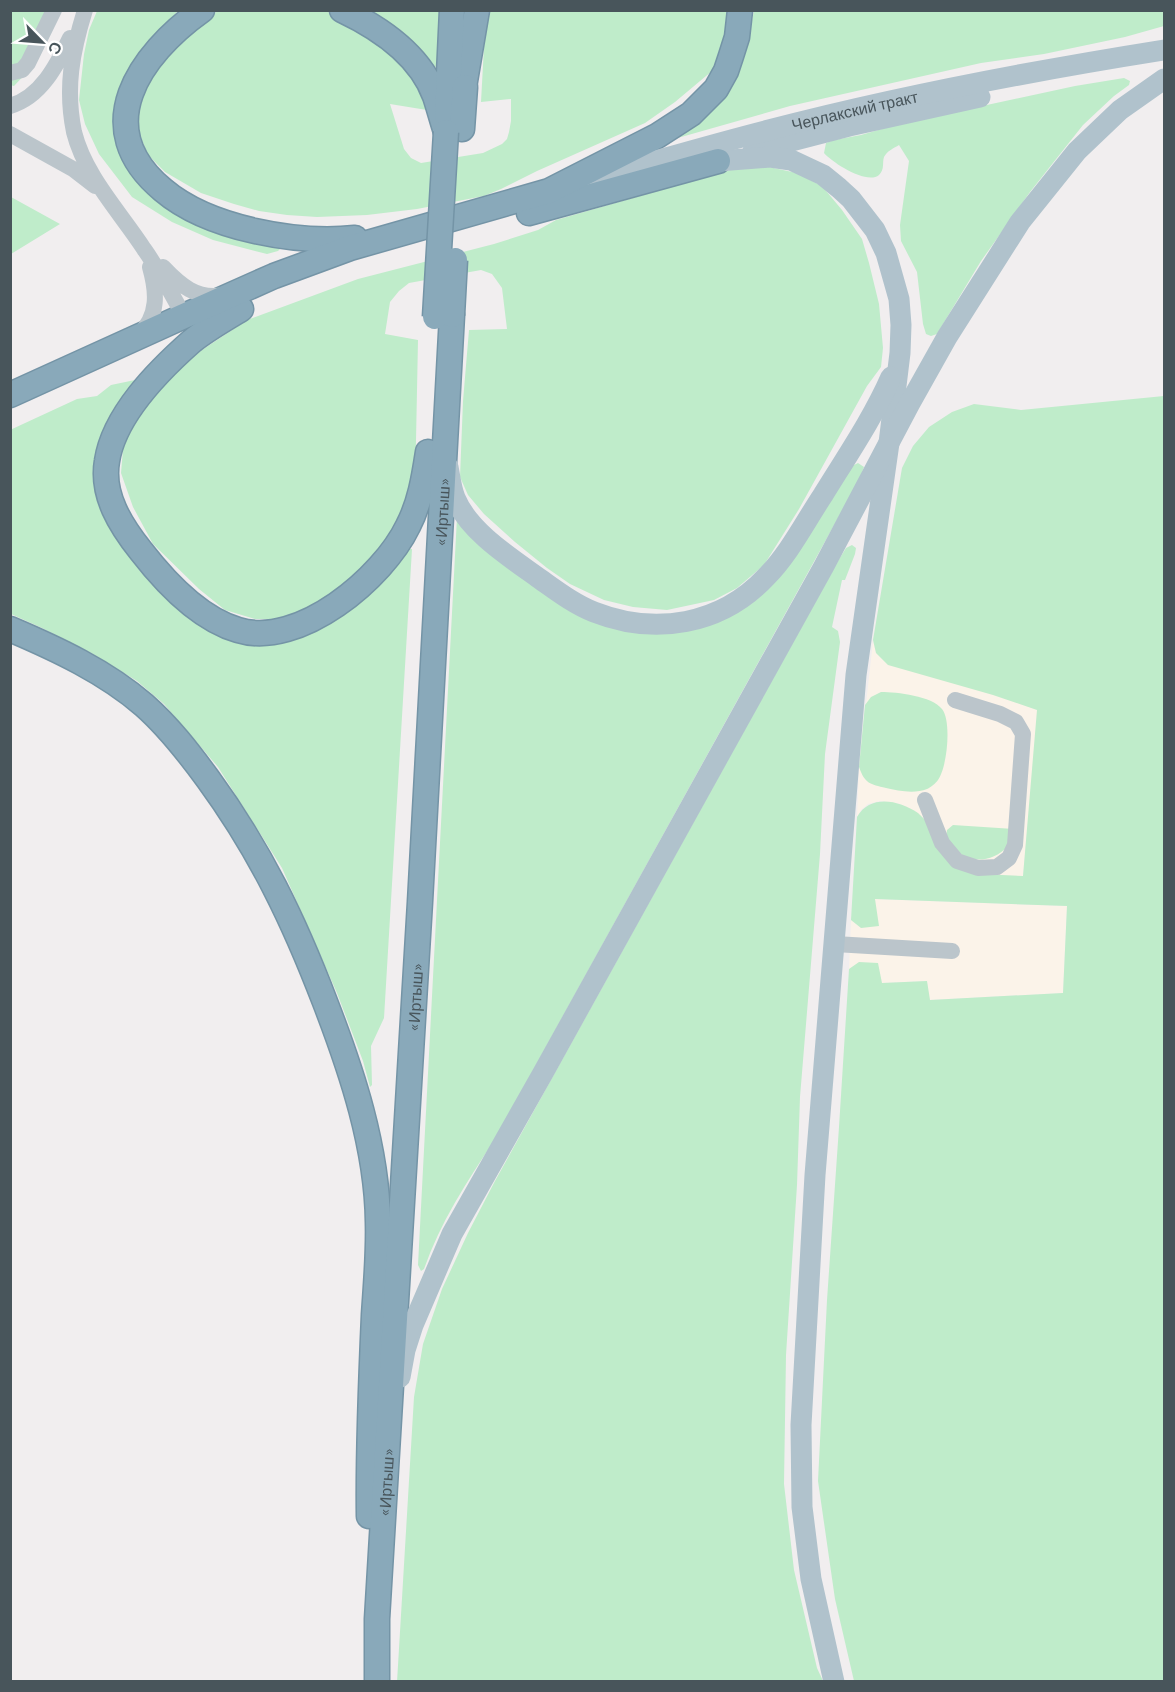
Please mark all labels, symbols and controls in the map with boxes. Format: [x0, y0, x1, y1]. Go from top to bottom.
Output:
north arrow [12, 12, 72, 72]
text: С [45, 39, 67, 58]
street label: Черлакский тракт [789, 86, 920, 133]
street label: «Иртыш» [430, 477, 453, 547]
street label: «Иртыш» [403, 962, 426, 1032]
street label: «Иртыш» [374, 1447, 397, 1517]

